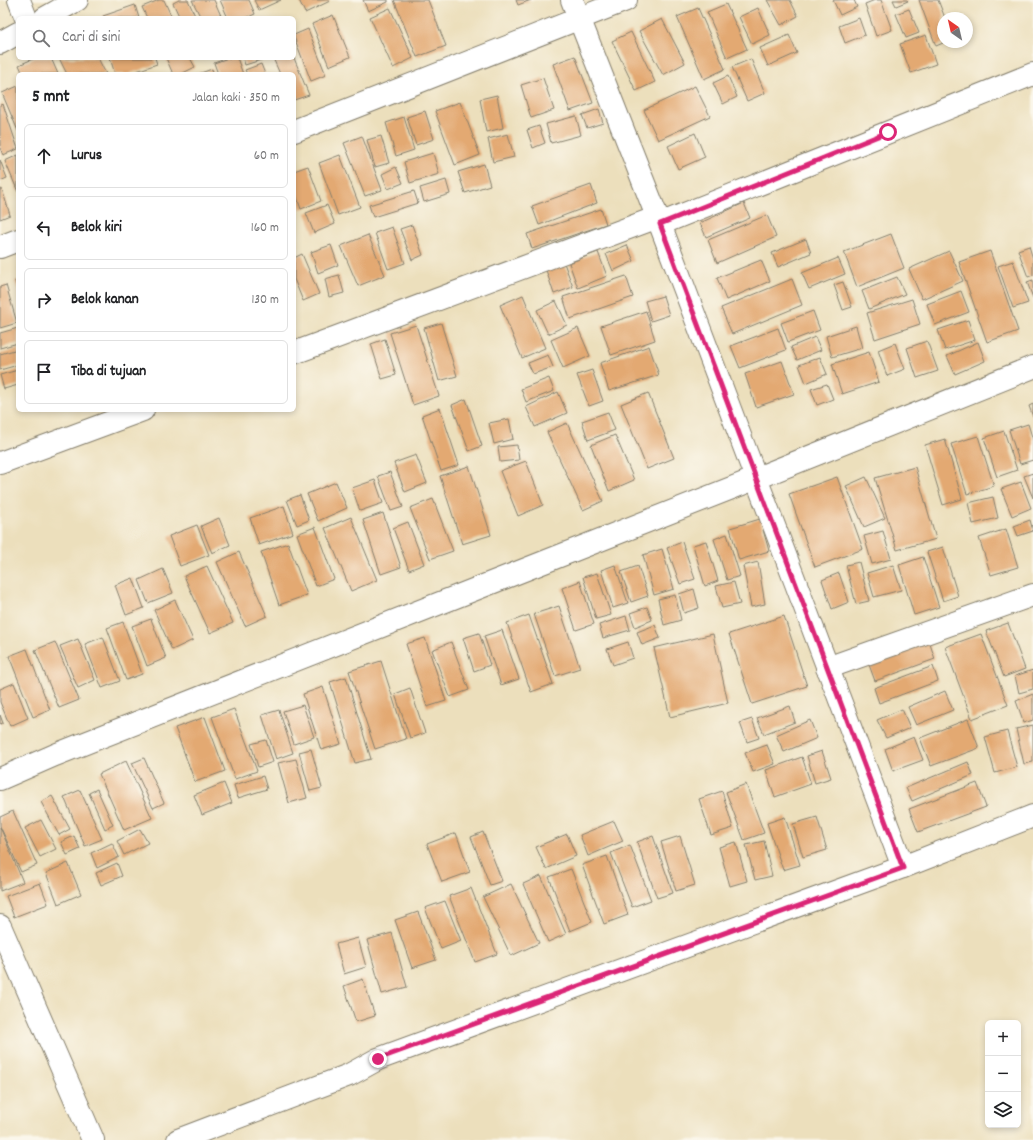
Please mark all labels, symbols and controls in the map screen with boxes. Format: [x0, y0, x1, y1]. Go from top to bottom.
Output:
north arrow [937, 12, 973, 48]
search box [16, 16, 296, 60]
icon: search [30, 27, 52, 49]
text: Cari di sini [62, 27, 120, 49]
text: 5 mnt [32, 86, 70, 110]
text: Jalan kaki · 350 m [192, 89, 280, 108]
route start [879, 123, 897, 141]
icon: ahead [33, 145, 55, 167]
text: Lurus [71, 145, 102, 167]
text: 60 m [254, 147, 279, 166]
icon: left [33, 217, 55, 239]
text: Belok kiri [71, 217, 122, 239]
text: 160 m [251, 219, 279, 238]
icon: right [33, 289, 55, 311]
text: Belok kanan [71, 289, 139, 311]
text: 130 m [251, 291, 279, 310]
icon: arrive [33, 361, 55, 383]
text: Tiba di tujuan [71, 361, 146, 383]
map controls [985, 1020, 1021, 1128]
button: + [985, 1020, 1021, 1056]
route end [369, 1050, 387, 1068]
button: − [985, 1056, 1021, 1092]
button: layers [985, 1092, 1021, 1128]

